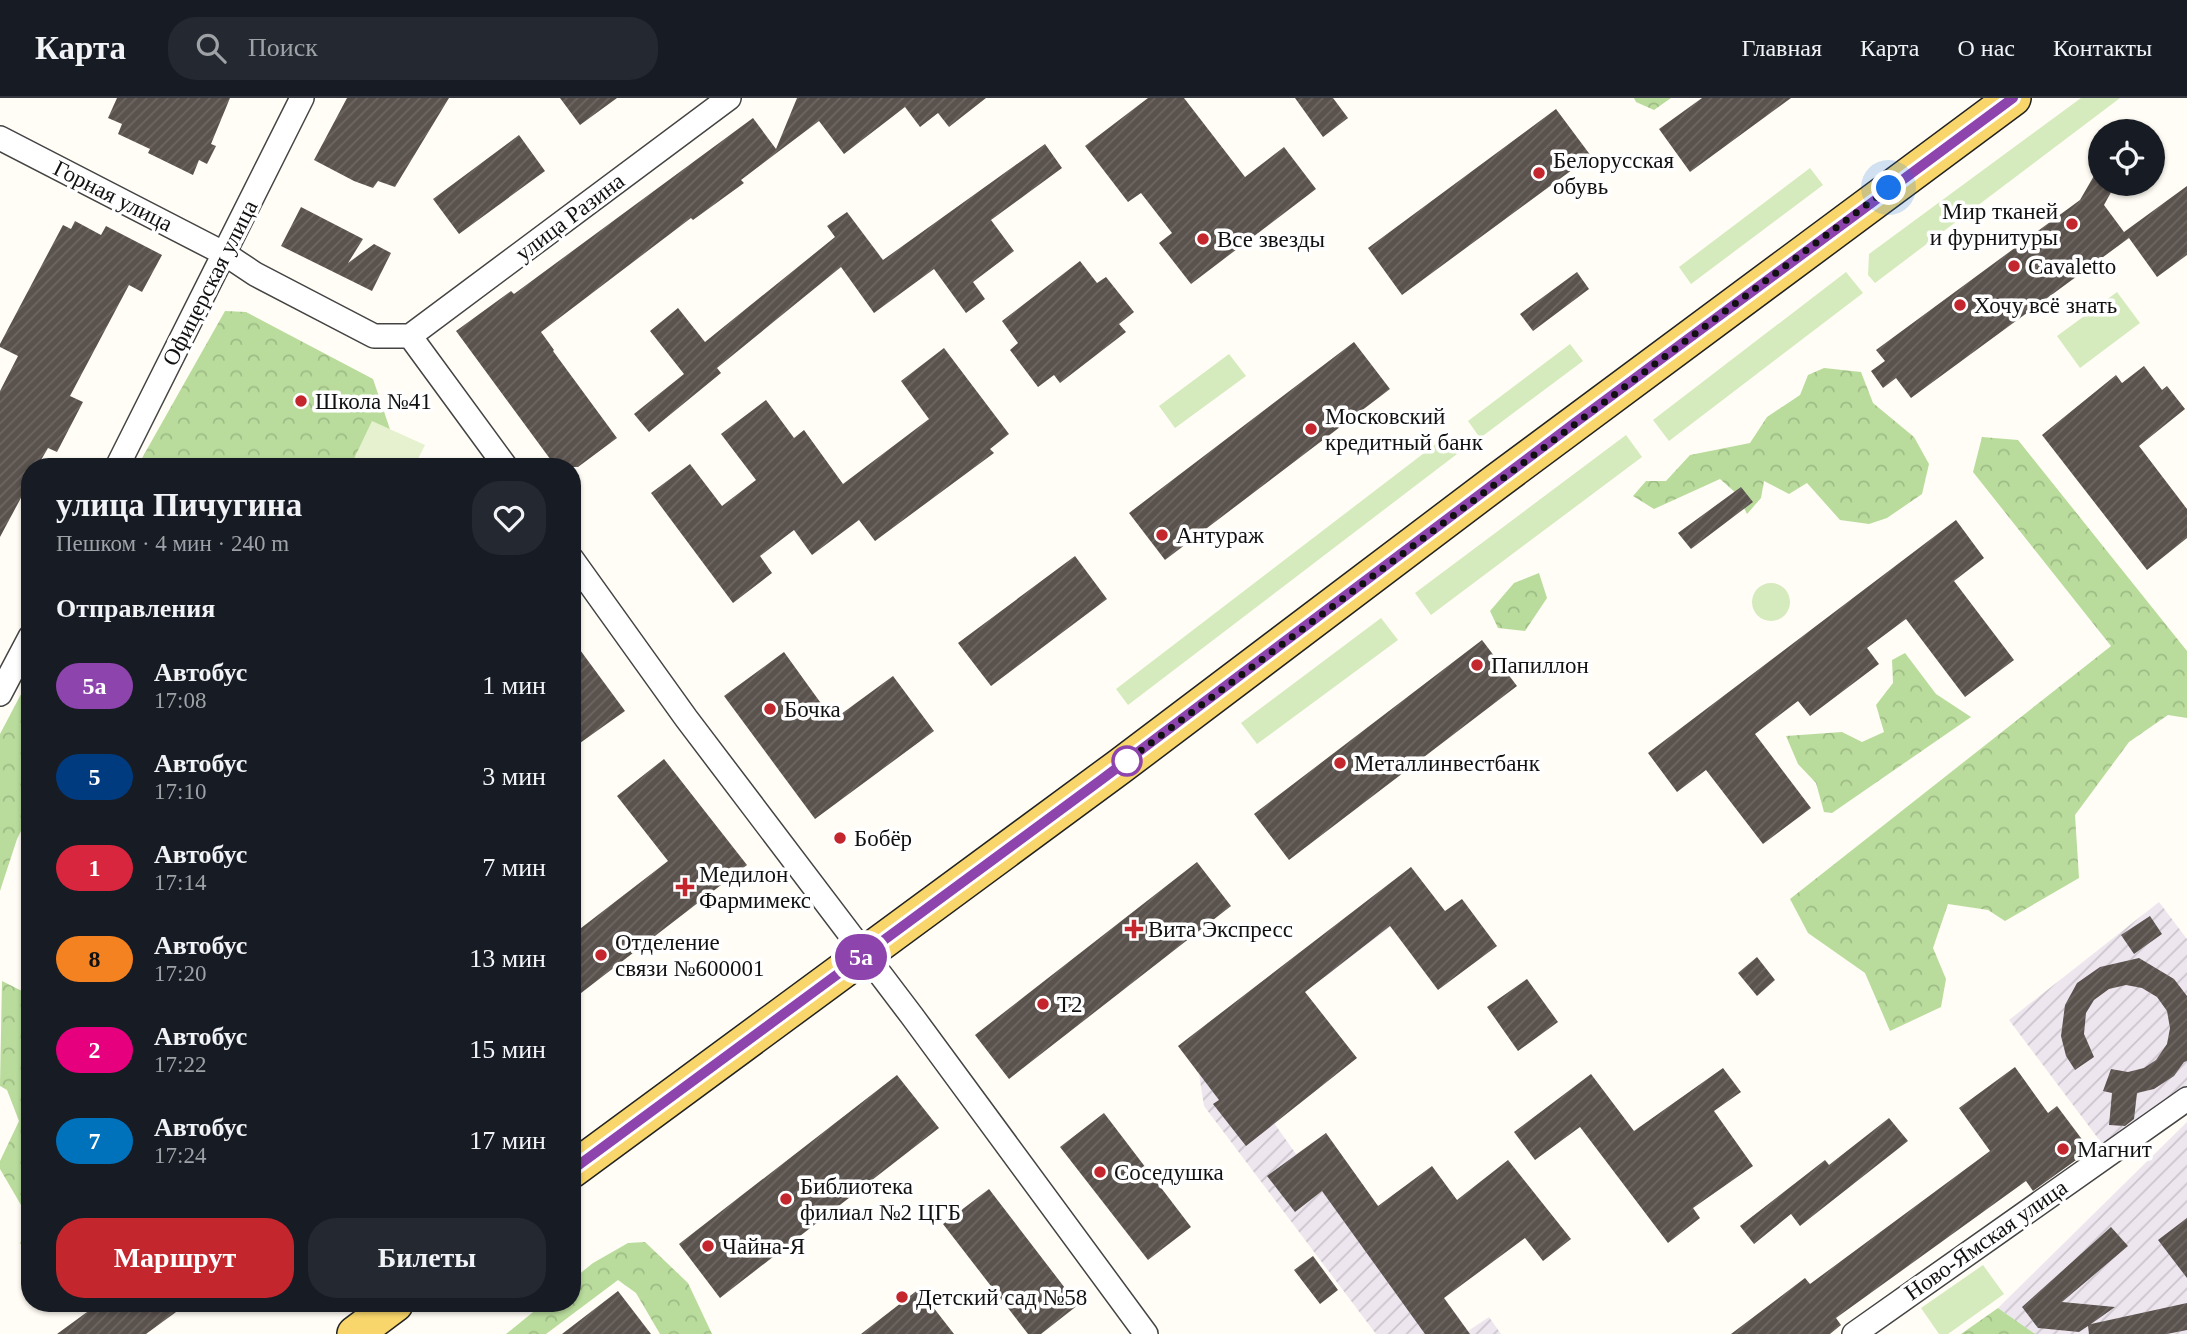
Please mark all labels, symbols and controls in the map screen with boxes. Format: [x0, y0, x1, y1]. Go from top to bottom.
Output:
search box [168, 17, 658, 80]
icon: search [192, 29, 230, 67]
text: Карта [35, 30, 126, 66]
text: Поиск [248, 33, 318, 62]
text: Главная [1741, 35, 1822, 61]
text: Карта [1860, 35, 1919, 61]
text: О нас [1957, 35, 2015, 61]
text: Контакты [2053, 35, 2152, 61]
map controls [2088, 119, 2165, 196]
button: locate [2088, 119, 2165, 196]
place label: Белорусская обувь [1553, 148, 1675, 199]
street label: Горная улица [49, 155, 177, 237]
marker: Белорусская обувь [1531, 165, 1547, 181]
street label: улица Разина [511, 168, 629, 266]
your location [1871, 170, 1906, 205]
street label: Офицерская улица [158, 196, 262, 370]
place label: Мир тканей и фурнитуры [1930, 199, 2058, 250]
marker: Мир тканей и фурнитуры [2064, 216, 2080, 232]
place label: Все звезды [1217, 227, 1325, 252]
marker: Все звезды [1195, 231, 1211, 247]
place label: Cavaletto [2028, 254, 2116, 279]
marker: Cavaletto [2006, 258, 2022, 274]
place label: Хочу всё знать [1974, 293, 2117, 318]
marker: Хочу всё знать [1952, 297, 1968, 313]
place label: Школа №41 [315, 389, 432, 414]
marker: Школа №41 [293, 393, 309, 409]
place label: Московский кредитный банк [1325, 404, 1484, 455]
marker: Московский кредитный банк [1303, 421, 1319, 437]
button: heart [472, 481, 546, 555]
text: улица Пичугина [56, 487, 302, 523]
place label: Антураж [1176, 523, 1264, 548]
marker: Антураж [1154, 527, 1170, 543]
text: Пешком · 4 мин · 240 m [56, 531, 289, 556]
text: Отправления [56, 594, 215, 623]
place label: Папиллон [1491, 653, 1589, 678]
marker: Папиллон [1469, 657, 1485, 673]
text: Автобус [154, 658, 247, 687]
text: 1 мин [482, 671, 546, 700]
text: 5а [83, 673, 107, 699]
text: 17:08 [154, 688, 206, 713]
place label: Бочка [784, 697, 841, 722]
marker: Бочка [762, 701, 778, 717]
unlabelled marker [1112, 746, 1142, 776]
text: Автобус [154, 749, 247, 778]
place label: Металлинвестбанк [1354, 751, 1541, 776]
marker: Металлинвестбанк [1332, 755, 1348, 771]
text: 3 мин [482, 762, 546, 791]
text: 5 [89, 764, 101, 790]
text: 17:10 [154, 779, 206, 804]
place label: Бобёр [854, 826, 912, 851]
marker: Бобёр [832, 830, 848, 846]
text: Автобус [154, 840, 247, 869]
text: 7 мин [482, 853, 546, 882]
text: 1 [89, 855, 101, 881]
place label: Медилон Фармимекс [699, 862, 811, 913]
text: 17:14 [154, 870, 206, 895]
marker: Медилон Фармимекс [677, 879, 693, 895]
place label: Вита Экспресс [1148, 917, 1293, 942]
marker: Вита Экспресс [1126, 921, 1142, 937]
place label: Отделение связи №600001 [615, 930, 764, 981]
text: Автобус [154, 931, 247, 960]
line badge: 5а [830, 934, 892, 980]
text: 13 мин [469, 944, 546, 973]
text: 5а [849, 944, 873, 970]
text: 8 [89, 946, 101, 972]
marker: Отделение связи №600001 [593, 947, 609, 963]
text: 17:20 [154, 961, 206, 986]
place label: T2 [1057, 992, 1083, 1017]
marker: T2 [1035, 996, 1051, 1012]
text: Автобус [154, 1022, 247, 1051]
text: 15 мин [469, 1035, 546, 1064]
text: 2 [89, 1037, 101, 1063]
text: 17:22 [154, 1052, 206, 1077]
text: Автобус [154, 1113, 247, 1142]
text: 17 мин [469, 1126, 546, 1155]
text: 7 [89, 1128, 101, 1154]
place label: Магнит [2077, 1137, 2152, 1162]
marker: Магнит [2055, 1141, 2071, 1157]
text: 17:24 [154, 1143, 206, 1168]
place label: Соседушка [1114, 1160, 1224, 1185]
marker: Соседушка [1092, 1164, 1108, 1180]
place label: Библиотека филиал №2 ЦГБ [800, 1174, 961, 1225]
street label: Ново-Ямская улица [1900, 1175, 2072, 1305]
marker: Библиотека филиал №2 ЦГБ [778, 1191, 794, 1207]
button: Маршрут [56, 1218, 294, 1298]
button: Билеты [308, 1218, 546, 1298]
place label: Чайна-Я [722, 1234, 805, 1259]
marker: Чайна-Я [700, 1238, 716, 1254]
place label: Детский сад №58 [916, 1285, 1087, 1310]
marker: Детский сад №58 [894, 1289, 910, 1305]

